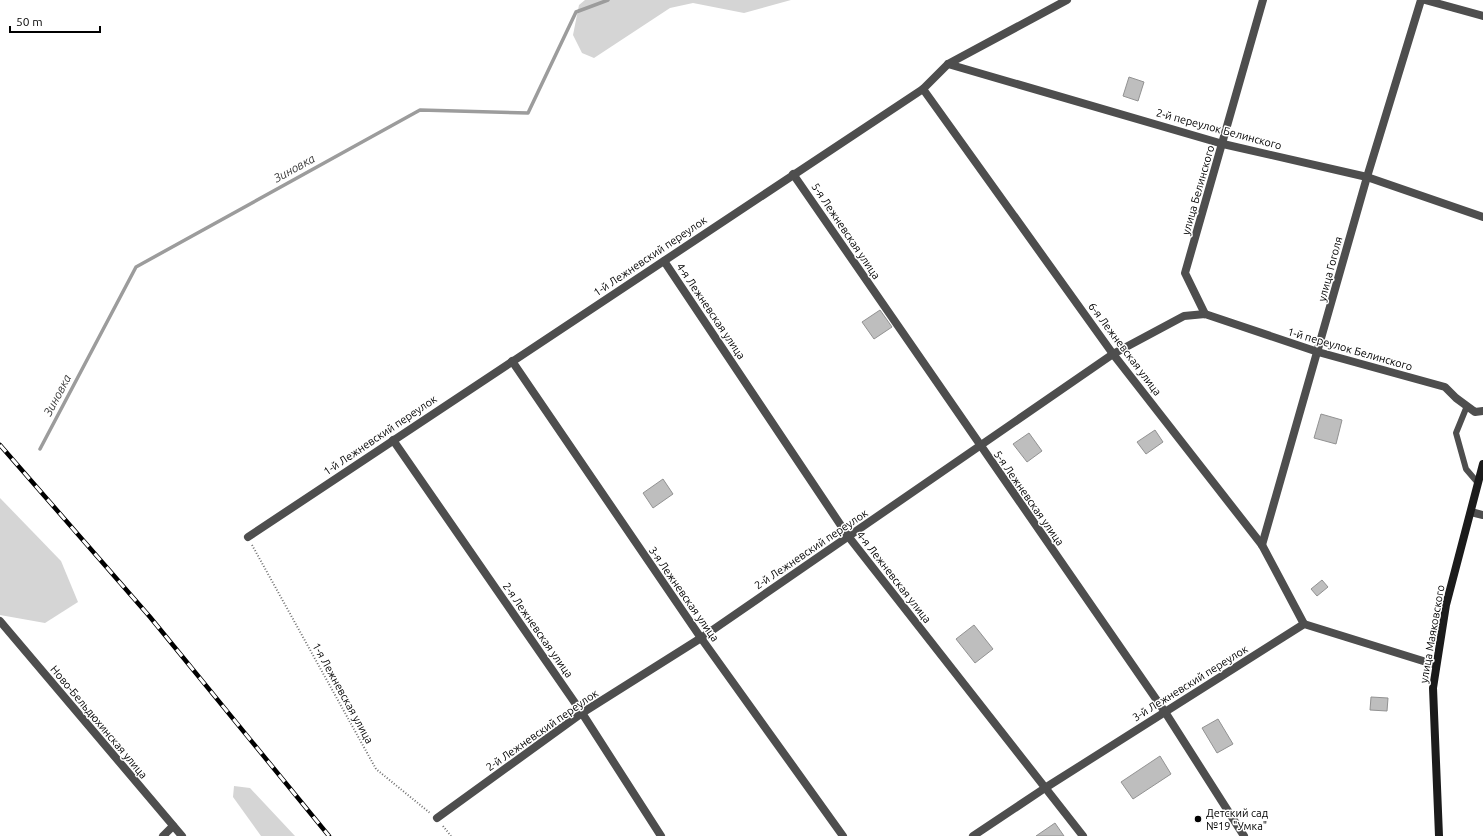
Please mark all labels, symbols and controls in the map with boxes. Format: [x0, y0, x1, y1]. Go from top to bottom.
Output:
scale bar [10, 8, 100, 34]
text: 50 m [16, 15, 43, 28]
street label: 2-й переулок Белинского [1155, 106, 1283, 152]
street label: улица Белинского [1179, 144, 1217, 236]
water label: Зиновка [270, 151, 317, 185]
street label: 5-я Лежневская улица [809, 181, 883, 281]
street label: 1-й Лежневский переулок [591, 213, 709, 298]
street label: улица Гоголя [1316, 235, 1344, 303]
street label: 4-я Лежневская улица [674, 261, 748, 361]
street label: 6-я Лежневская улица [1086, 300, 1164, 398]
street label: 1-й переулок Белинского [1286, 325, 1414, 373]
water label: Зиновка [40, 372, 74, 419]
street label: 1-й Лежневский переулок [321, 392, 439, 477]
street label: 5-я Лежневская улица [992, 448, 1066, 548]
street label: 2-й Лежневский переулок [752, 506, 870, 591]
street label: 4-я Лежневская улица [854, 529, 934, 625]
street label: 3-я Лежневская улица [647, 544, 721, 644]
street label: 2-я Лежневская улица [501, 580, 575, 680]
street label: улица Маяковского [1417, 584, 1447, 684]
street label: 1-я Лежневская улица [310, 641, 376, 745]
street label: 3-й Лежневский переулок [1130, 642, 1250, 724]
street label: Ново-Бельдюхинская улица [48, 663, 150, 781]
street label: 2-й Лежневский переулок [484, 687, 600, 773]
place label: Детский сад №19 "Умка" [1206, 807, 1269, 832]
marker: Детский сад №19 "Умка" [1193, 814, 1203, 824]

